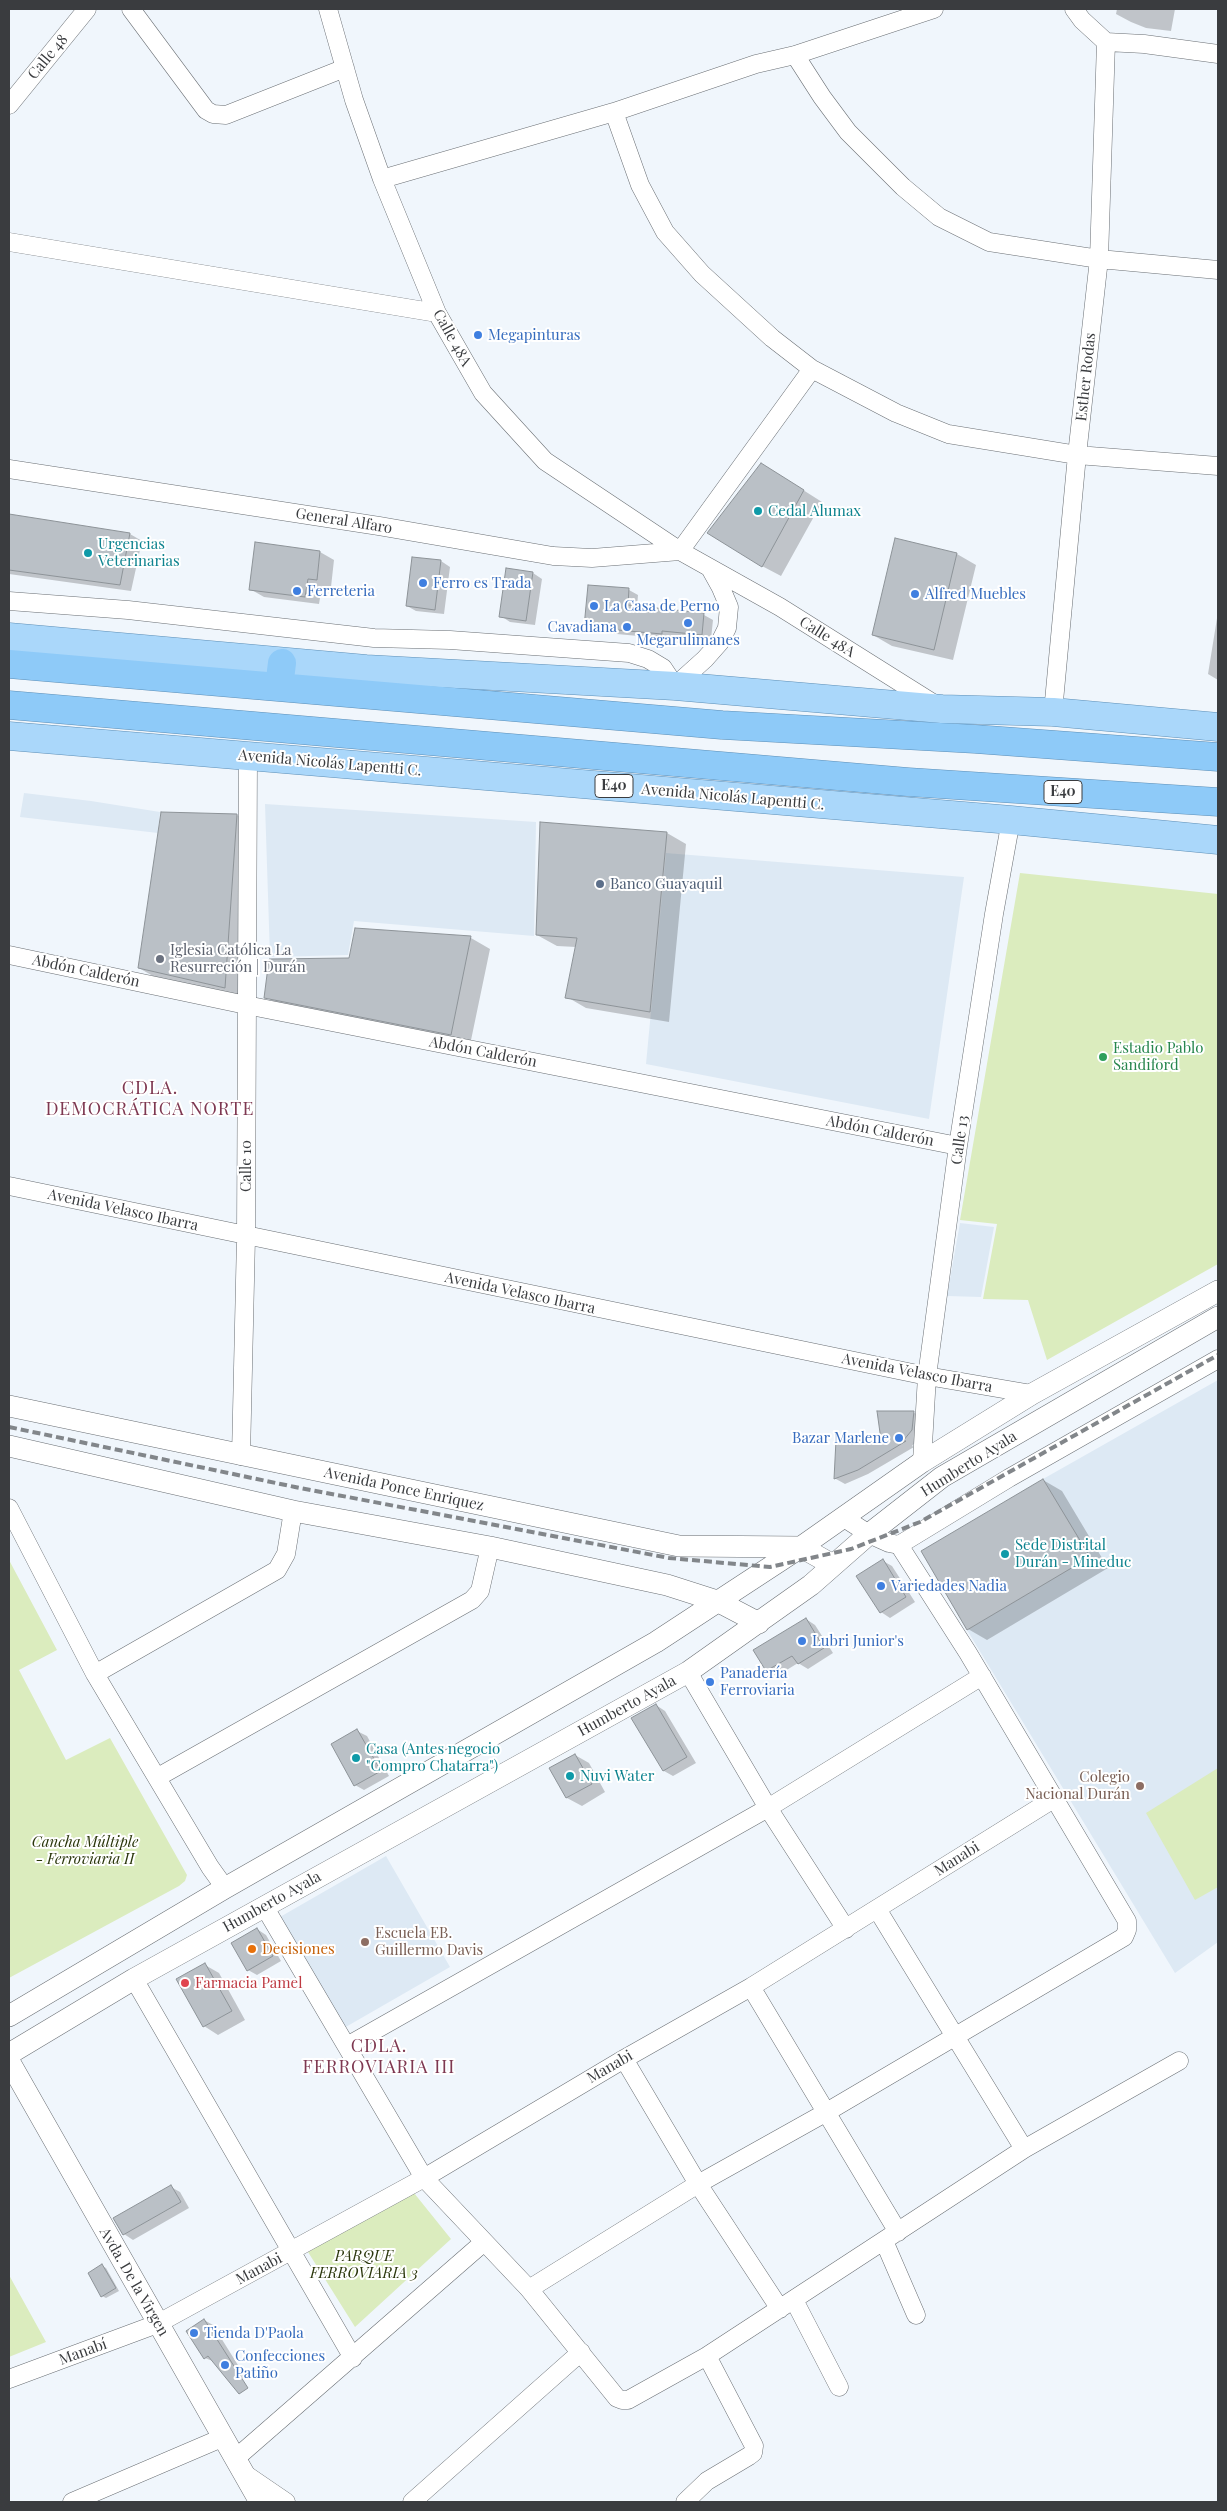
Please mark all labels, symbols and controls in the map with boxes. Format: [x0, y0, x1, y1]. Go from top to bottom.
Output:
street label: Calle 48 [24, 31, 72, 83]
street label: Calle 48A [429, 306, 475, 370]
place label: Megapinturas [488, 326, 581, 344]
marker: Megapinturas [472, 329, 484, 341]
street label: Esther Rodas [1072, 332, 1100, 422]
place label: Cedal Alumax [768, 502, 861, 520]
street label: General Alfaro [294, 504, 394, 538]
marker: Cedal Alumax [752, 505, 764, 517]
place label: Urgencias Veterinarias [98, 535, 180, 570]
marker: Urgencias Veterinarias [82, 547, 94, 559]
place label: Ferro es Trada [433, 574, 531, 592]
marker: Ferro es Trada [417, 577, 429, 589]
place label: Ferreteria [307, 582, 375, 600]
marker: Ferreteria [291, 585, 303, 597]
place label: Alfred Muebles [925, 585, 1026, 603]
marker: Alfred Muebles [909, 588, 921, 600]
place label: La Casa de Perno [604, 597, 720, 615]
marker: La Casa de Perno [588, 600, 600, 612]
street label: Calle 48A [796, 613, 858, 661]
marker: Megarulimanes [682, 617, 694, 629]
place label: Cavadiana [548, 618, 617, 636]
marker: Cavadiana [621, 621, 633, 633]
place label: Megarulimanes [636, 631, 740, 649]
street label: Avenida Nicolás Lapentti C. [238, 746, 422, 780]
road number: E40 [595, 774, 633, 798]
street label: Avenida Nicolás Lapentti C. [641, 780, 825, 814]
road number: E40 [1044, 780, 1082, 804]
place label: Banco Guayaquil [610, 875, 722, 893]
marker: Banco Guayaquil [594, 878, 606, 890]
place label: Iglesia Católica La Resurreción | Durán [170, 941, 306, 976]
street label: Abdón Calderón [31, 951, 141, 991]
marker: Iglesia Católica La Resurreción | Durán [154, 953, 166, 965]
street label: Abdón Calderón [428, 1033, 538, 1071]
place label: Estadio Pablo Sandiford [1113, 1039, 1203, 1074]
marker: Estadio Pablo Sandiford [1097, 1051, 1109, 1063]
district label: CDLA. DEMOCRÁTICA NORTE [43, 1077, 257, 1120]
street label: Abdón Calderón [825, 1112, 935, 1150]
street label: Calle 13 [948, 1114, 972, 1166]
street label: Calle 10 [237, 1140, 255, 1192]
street label: Avenida Velasco Ibarra [46, 1185, 200, 1235]
street label: Avenida Velasco Ibarra [443, 1268, 597, 1318]
street label: Avenida Velasco Ibarra [840, 1350, 994, 1396]
street label: Humberto Ayala [918, 1427, 1020, 1501]
place label: Bazar Marlene [792, 1429, 889, 1447]
marker: Bazar Marlene [893, 1432, 905, 1444]
street label: Avenida Ponce Enriquez [322, 1463, 486, 1515]
place label: Sede Distrital Durán - Mineduc [1015, 1536, 1131, 1571]
marker: Sede Distrital Durán - Mineduc [999, 1548, 1011, 1560]
place label: Variedades Nadia [891, 1577, 1007, 1595]
marker: Variedades Nadia [875, 1580, 887, 1592]
place label: Lubri Junior's [812, 1632, 904, 1650]
marker: Lubri Junior's [796, 1635, 808, 1647]
place label: Panadería Ferroviaria [720, 1664, 795, 1699]
street label: Humberto Ayala [575, 1672, 679, 1740]
marker: Panadería Ferroviaria [704, 1676, 716, 1688]
place label: Casa (Antes negocio "Compro Chatarra") [366, 1740, 500, 1775]
marker: Casa (Antes negocio "Compro Chatarra") [350, 1752, 362, 1764]
place label: Nuvi Water [580, 1767, 654, 1785]
place label: Colegio Nacional Durán [1025, 1768, 1130, 1803]
marker: Nuvi Water [564, 1770, 576, 1782]
marker: Colegio Nacional Durán [1134, 1780, 1146, 1792]
park label: Cancha Múltiple - Ferroviaria II [32, 1833, 138, 1868]
street label: Manabi [931, 1838, 983, 1880]
street label: Humberto Ayala [220, 1868, 324, 1936]
place label: Escuela EB. Guillermo Davis [375, 1924, 483, 1959]
marker: Escuela EB. Guillermo Davis [359, 1936, 371, 1948]
place label: Decisiones [262, 1940, 335, 1958]
marker: Decisiones [246, 1943, 258, 1955]
place label: Farmacia Pamel [195, 1974, 302, 1992]
marker: Farmacia Pamel [179, 1977, 191, 1989]
district label: CDLA. FERROVIARIA III [301, 2035, 457, 2078]
street label: Manabi [584, 2047, 636, 2087]
street label: Avda. De la Virgen [96, 2224, 172, 2340]
park label: PARQUE FERROVIARIA 3 [310, 2247, 418, 2282]
street label: Manabi [233, 2249, 285, 2289]
place label: Tienda D'Paola [204, 2324, 304, 2342]
marker: Tienda D'Paola [188, 2327, 200, 2339]
street label: Manabí [57, 2335, 109, 2369]
place label: Confecciones Patiño [235, 2347, 325, 2382]
marker: Confecciones Patiño [219, 2359, 231, 2371]

